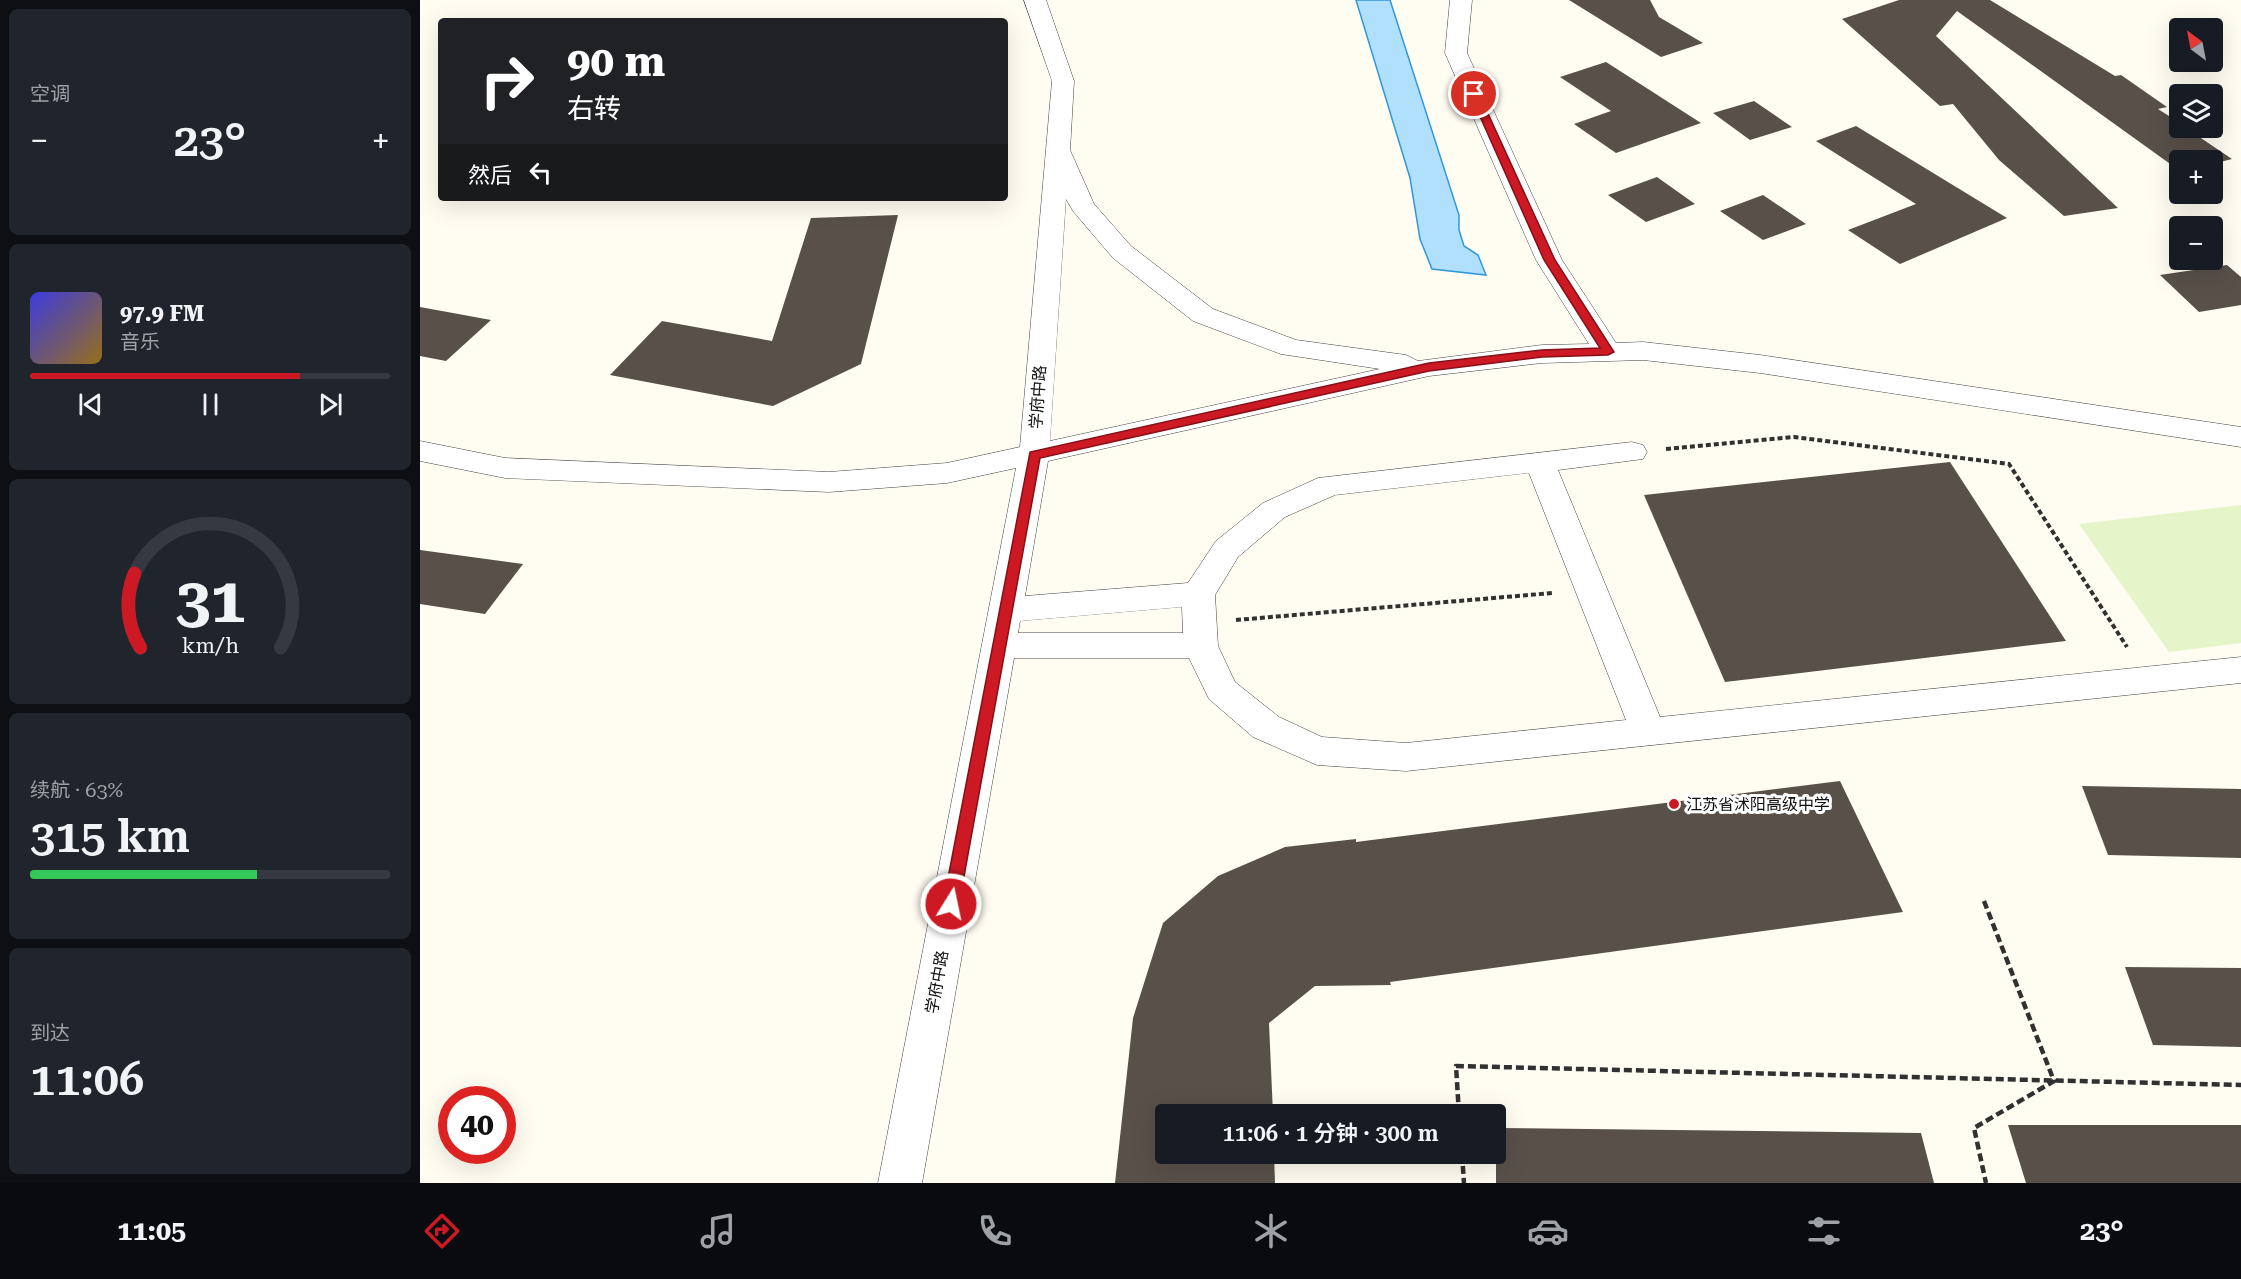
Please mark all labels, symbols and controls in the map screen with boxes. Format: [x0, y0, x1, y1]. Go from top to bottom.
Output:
north arrow [2169, 18, 2223, 72]
map controls [2169, 18, 2223, 270]
text: 90 m [567, 37, 665, 86]
icon: right [468, 42, 546, 120]
pin [1448, 68, 1499, 119]
icon: arrive [1457, 77, 1490, 110]
text: 空调 [30, 82, 70, 106]
button: layers [2169, 84, 2223, 138]
text: 右转 [567, 93, 621, 125]
text: 23° [174, 114, 246, 167]
text: − [30, 121, 48, 160]
text: + [372, 121, 390, 160]
button: + [2169, 150, 2223, 204]
icon: left [524, 156, 557, 189]
text: 然后 [468, 163, 512, 188]
button: − [2169, 216, 2223, 270]
text: 97.9 FM [120, 301, 204, 326]
text: 音乐 [120, 330, 160, 354]
street label: 学府中路 [1026, 364, 1050, 430]
icon: previous [74, 388, 107, 421]
icon: pause [194, 388, 227, 421]
icon: next [314, 388, 347, 421]
text: 31 [175, 565, 245, 638]
text: km/h [181, 634, 239, 659]
text: 续航 · 63% [30, 778, 123, 802]
place label: 江苏省沭阳高级中学 [1686, 795, 1830, 814]
marker: 江苏省沭阳高级中学 [1667, 797, 1681, 811]
text: 315 km [30, 810, 190, 863]
position arrow [919, 872, 983, 936]
street label: 学府中路 [922, 949, 952, 1015]
text: 到达 [30, 1021, 70, 1045]
text: 11:06 [30, 1053, 144, 1106]
speed limit sign: 40 [438, 1086, 516, 1164]
text: 11:06 · 1 分钟 · 300 m [1222, 1121, 1439, 1146]
icon: directions [421, 1210, 463, 1252]
icon: music [697, 1210, 739, 1252]
icon: phone [974, 1210, 1016, 1252]
icon: climate [1250, 1210, 1292, 1252]
icon: car [1527, 1210, 1569, 1252]
icon: filters [1803, 1210, 1845, 1252]
text: 11:05 [117, 1215, 186, 1247]
text: 23° [2080, 1215, 2124, 1247]

